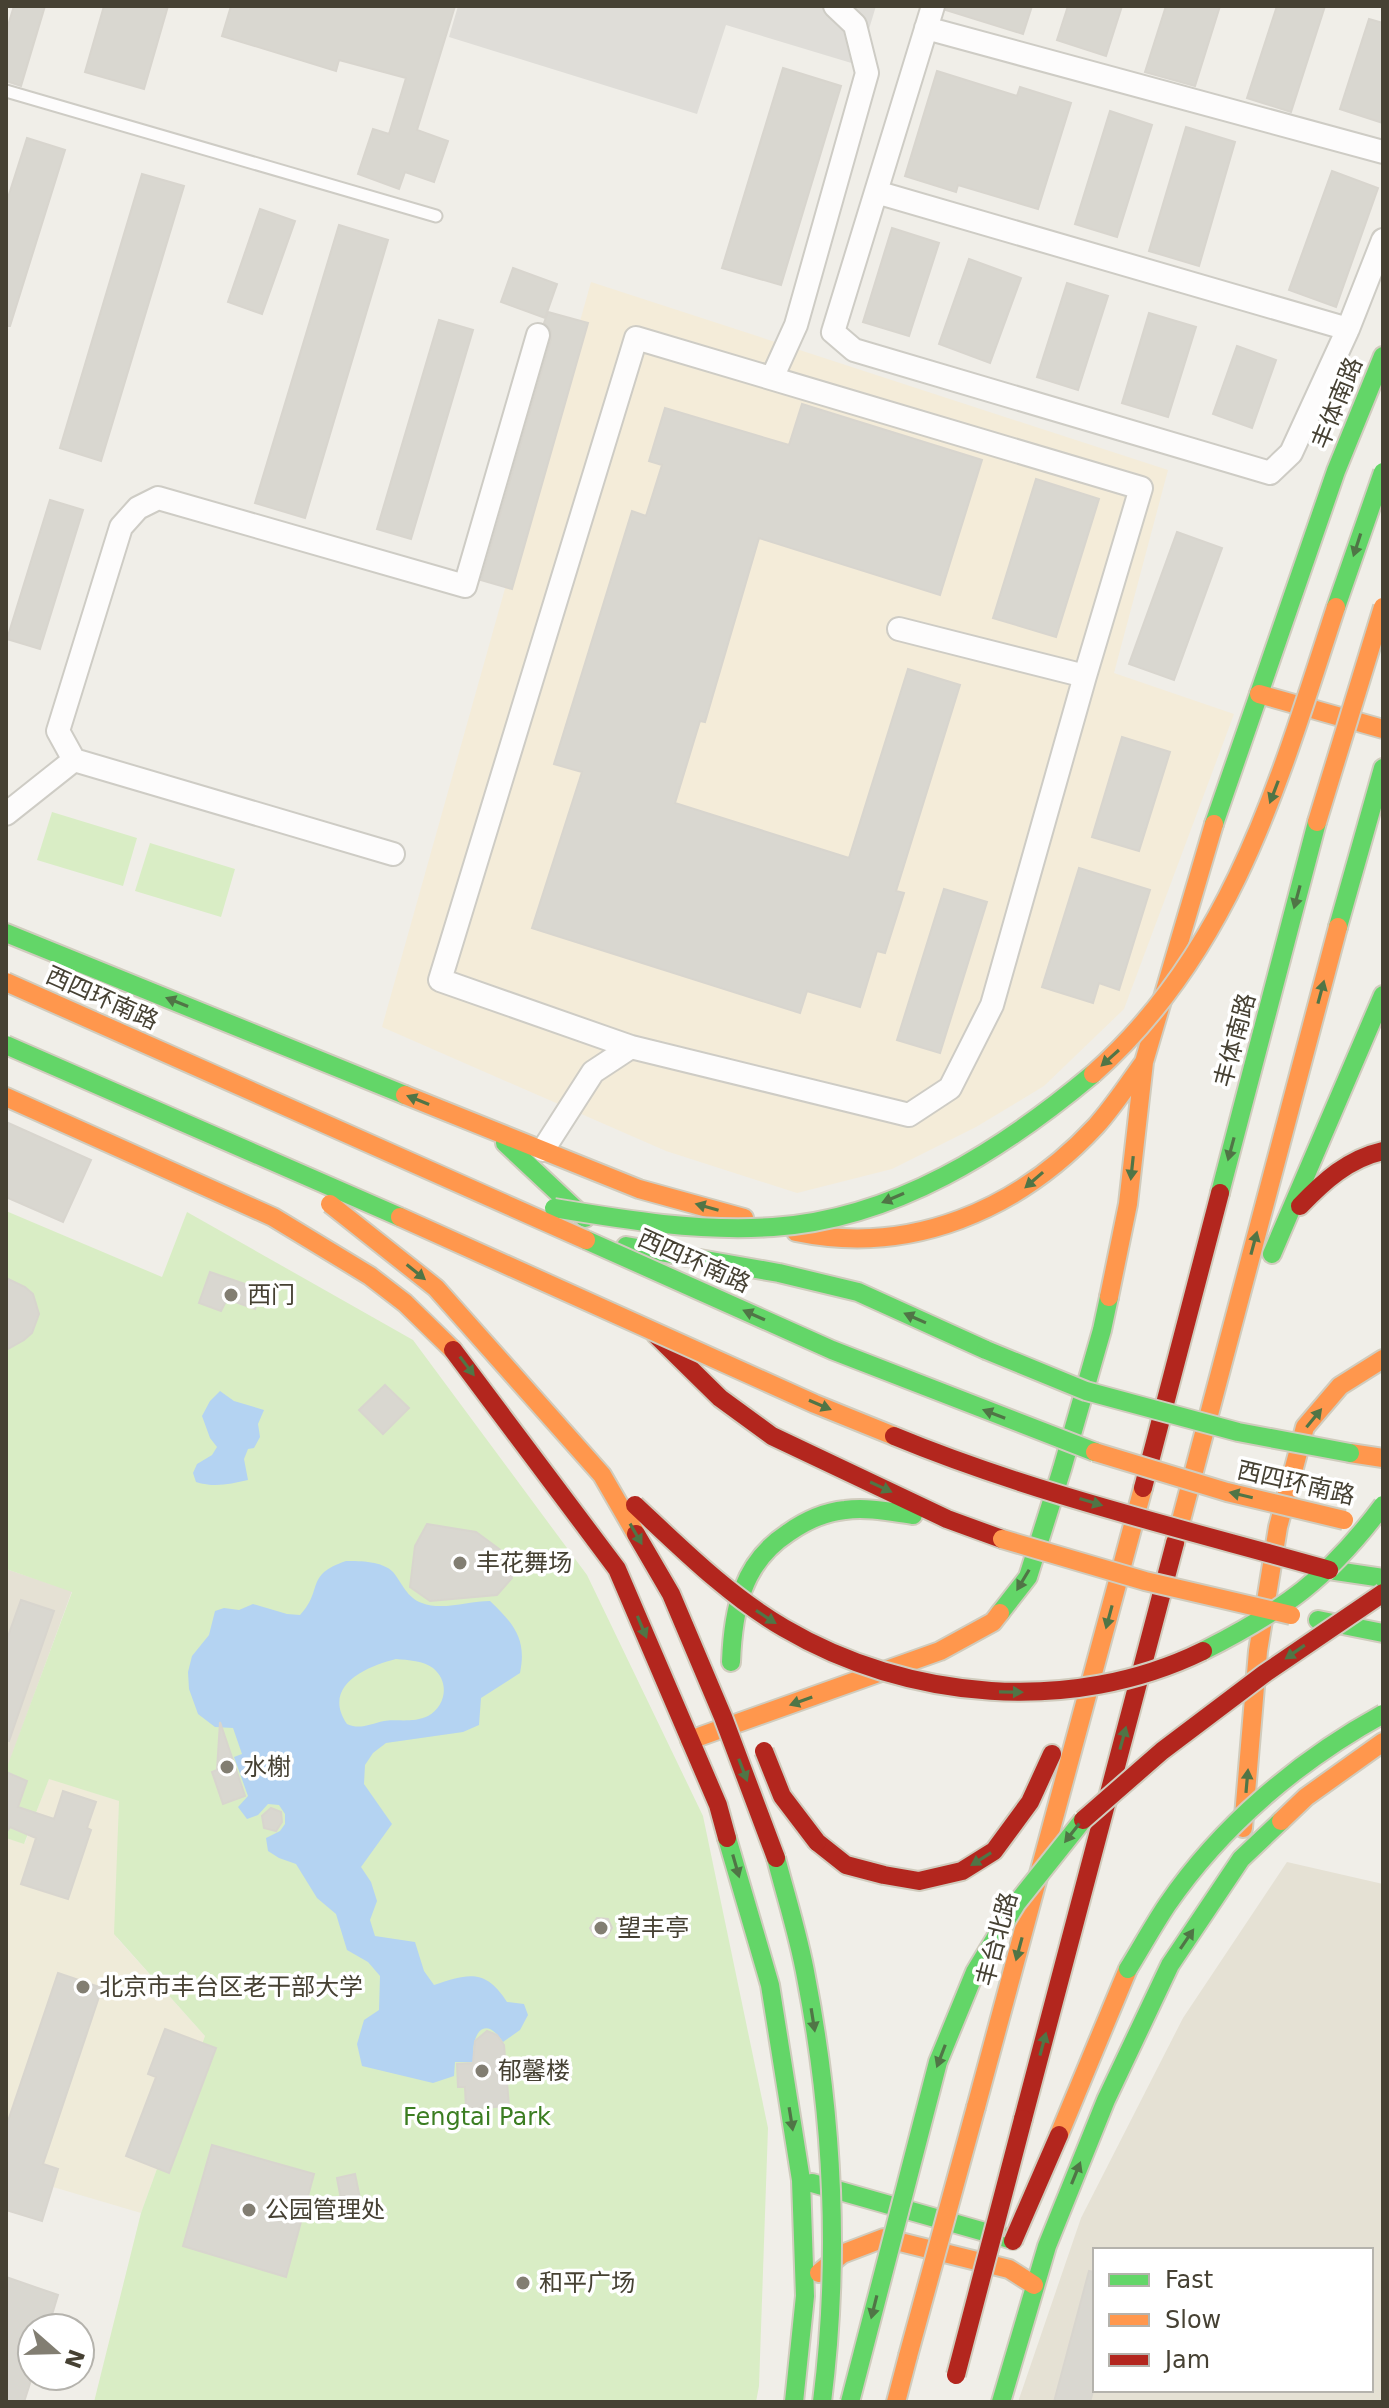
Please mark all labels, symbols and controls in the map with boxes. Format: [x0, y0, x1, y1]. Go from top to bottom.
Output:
street label: 丰体南路 [1306, 353, 1368, 453]
one-way arrow [1350, 533, 1363, 557]
one-way arrow [1268, 780, 1280, 804]
one-way arrow [1291, 885, 1303, 910]
street label: 西四环南路 [41, 961, 163, 1035]
one-way arrow [1316, 979, 1328, 1004]
street label: 丰体南路 [1209, 990, 1261, 1090]
one-way arrow [165, 995, 189, 1008]
one-way arrow [1100, 1049, 1120, 1066]
one-way arrow [406, 1093, 430, 1106]
one-way arrow [1225, 1136, 1237, 1161]
one-way arrow [1126, 1156, 1139, 1181]
one-way arrow [1024, 1171, 1043, 1189]
one-way arrow [881, 1192, 905, 1205]
one-way arrow [694, 1201, 719, 1213]
street label: 西四环南路 [633, 1224, 755, 1298]
one-way arrow [1248, 1230, 1260, 1255]
one-way arrow [405, 1263, 425, 1280]
place label: 西门 [247, 1281, 295, 1309]
marker: 西门 [222, 1286, 240, 1304]
one-way arrow [742, 1308, 766, 1322]
one-way arrow [903, 1311, 926, 1324]
one-way arrow [458, 1356, 474, 1376]
one-way arrow [808, 1399, 832, 1412]
one-way arrow [982, 1407, 1006, 1420]
one-way arrow [1305, 1408, 1321, 1428]
street label: 西四环南路 [1234, 1456, 1358, 1510]
one-way arrow [869, 1480, 892, 1494]
one-way arrow [1229, 1489, 1254, 1501]
one-way arrow [1079, 1497, 1103, 1509]
one-way arrow [629, 1523, 643, 1545]
place label: 丰花舞场 [476, 1549, 572, 1577]
marker: 丰花舞场 [451, 1554, 469, 1572]
one-way arrow [1016, 1569, 1030, 1591]
one-way arrow [1102, 1605, 1114, 1630]
one-way arrow [755, 1609, 777, 1624]
one-way arrow [636, 1615, 649, 1639]
one-way arrow [1285, 1644, 1306, 1659]
one-way arrow [999, 1686, 1024, 1698]
one-way arrow [789, 1695, 813, 1707]
one-way arrow [1118, 1725, 1130, 1750]
place label: 水榭 [243, 1753, 291, 1781]
marker: 水榭 [218, 1758, 236, 1776]
one-way arrow [737, 1758, 750, 1782]
one-way arrow [1241, 1768, 1254, 1793]
one-way arrow [1064, 1823, 1080, 1843]
one-way arrow [970, 1851, 992, 1865]
one-way arrow [730, 1855, 743, 1879]
street label: 丰台北路 [971, 1889, 1023, 1989]
place label: 望丰亭 [617, 1914, 689, 1942]
marker: 望丰亭 [592, 1919, 610, 1937]
one-way arrow [1179, 1928, 1194, 1949]
one-way arrow [1012, 1937, 1024, 1962]
place label: 北京市丰台区老干部大学 [99, 1973, 363, 2001]
marker: 北京市丰台区老干部大学 [74, 1978, 92, 1996]
one-way arrow [807, 2008, 820, 2033]
one-way arrow [1038, 2031, 1050, 2056]
one-way arrow [934, 2044, 947, 2068]
place label: 郁馨楼 [498, 2057, 570, 2085]
marker: 郁馨楼 [473, 2062, 491, 2080]
park label: Fengtai Park [403, 2103, 551, 2131]
one-way arrow [786, 2107, 798, 2132]
one-way arrow [1070, 2161, 1083, 2185]
place label: 公园管理处 [265, 2196, 385, 2224]
marker: 公园管理处 [240, 2201, 258, 2219]
legend [1093, 2248, 1373, 2392]
text: Fast [1165, 2266, 1213, 2294]
place label: 和平广场 [539, 2269, 635, 2297]
marker: 和平广场 [514, 2274, 532, 2292]
one-way arrow [867, 2294, 879, 2319]
text: Slow [1165, 2306, 1221, 2334]
north arrow [16, 2312, 96, 2392]
text: N [59, 2346, 89, 2372]
text: Jam [1163, 2346, 1210, 2374]

